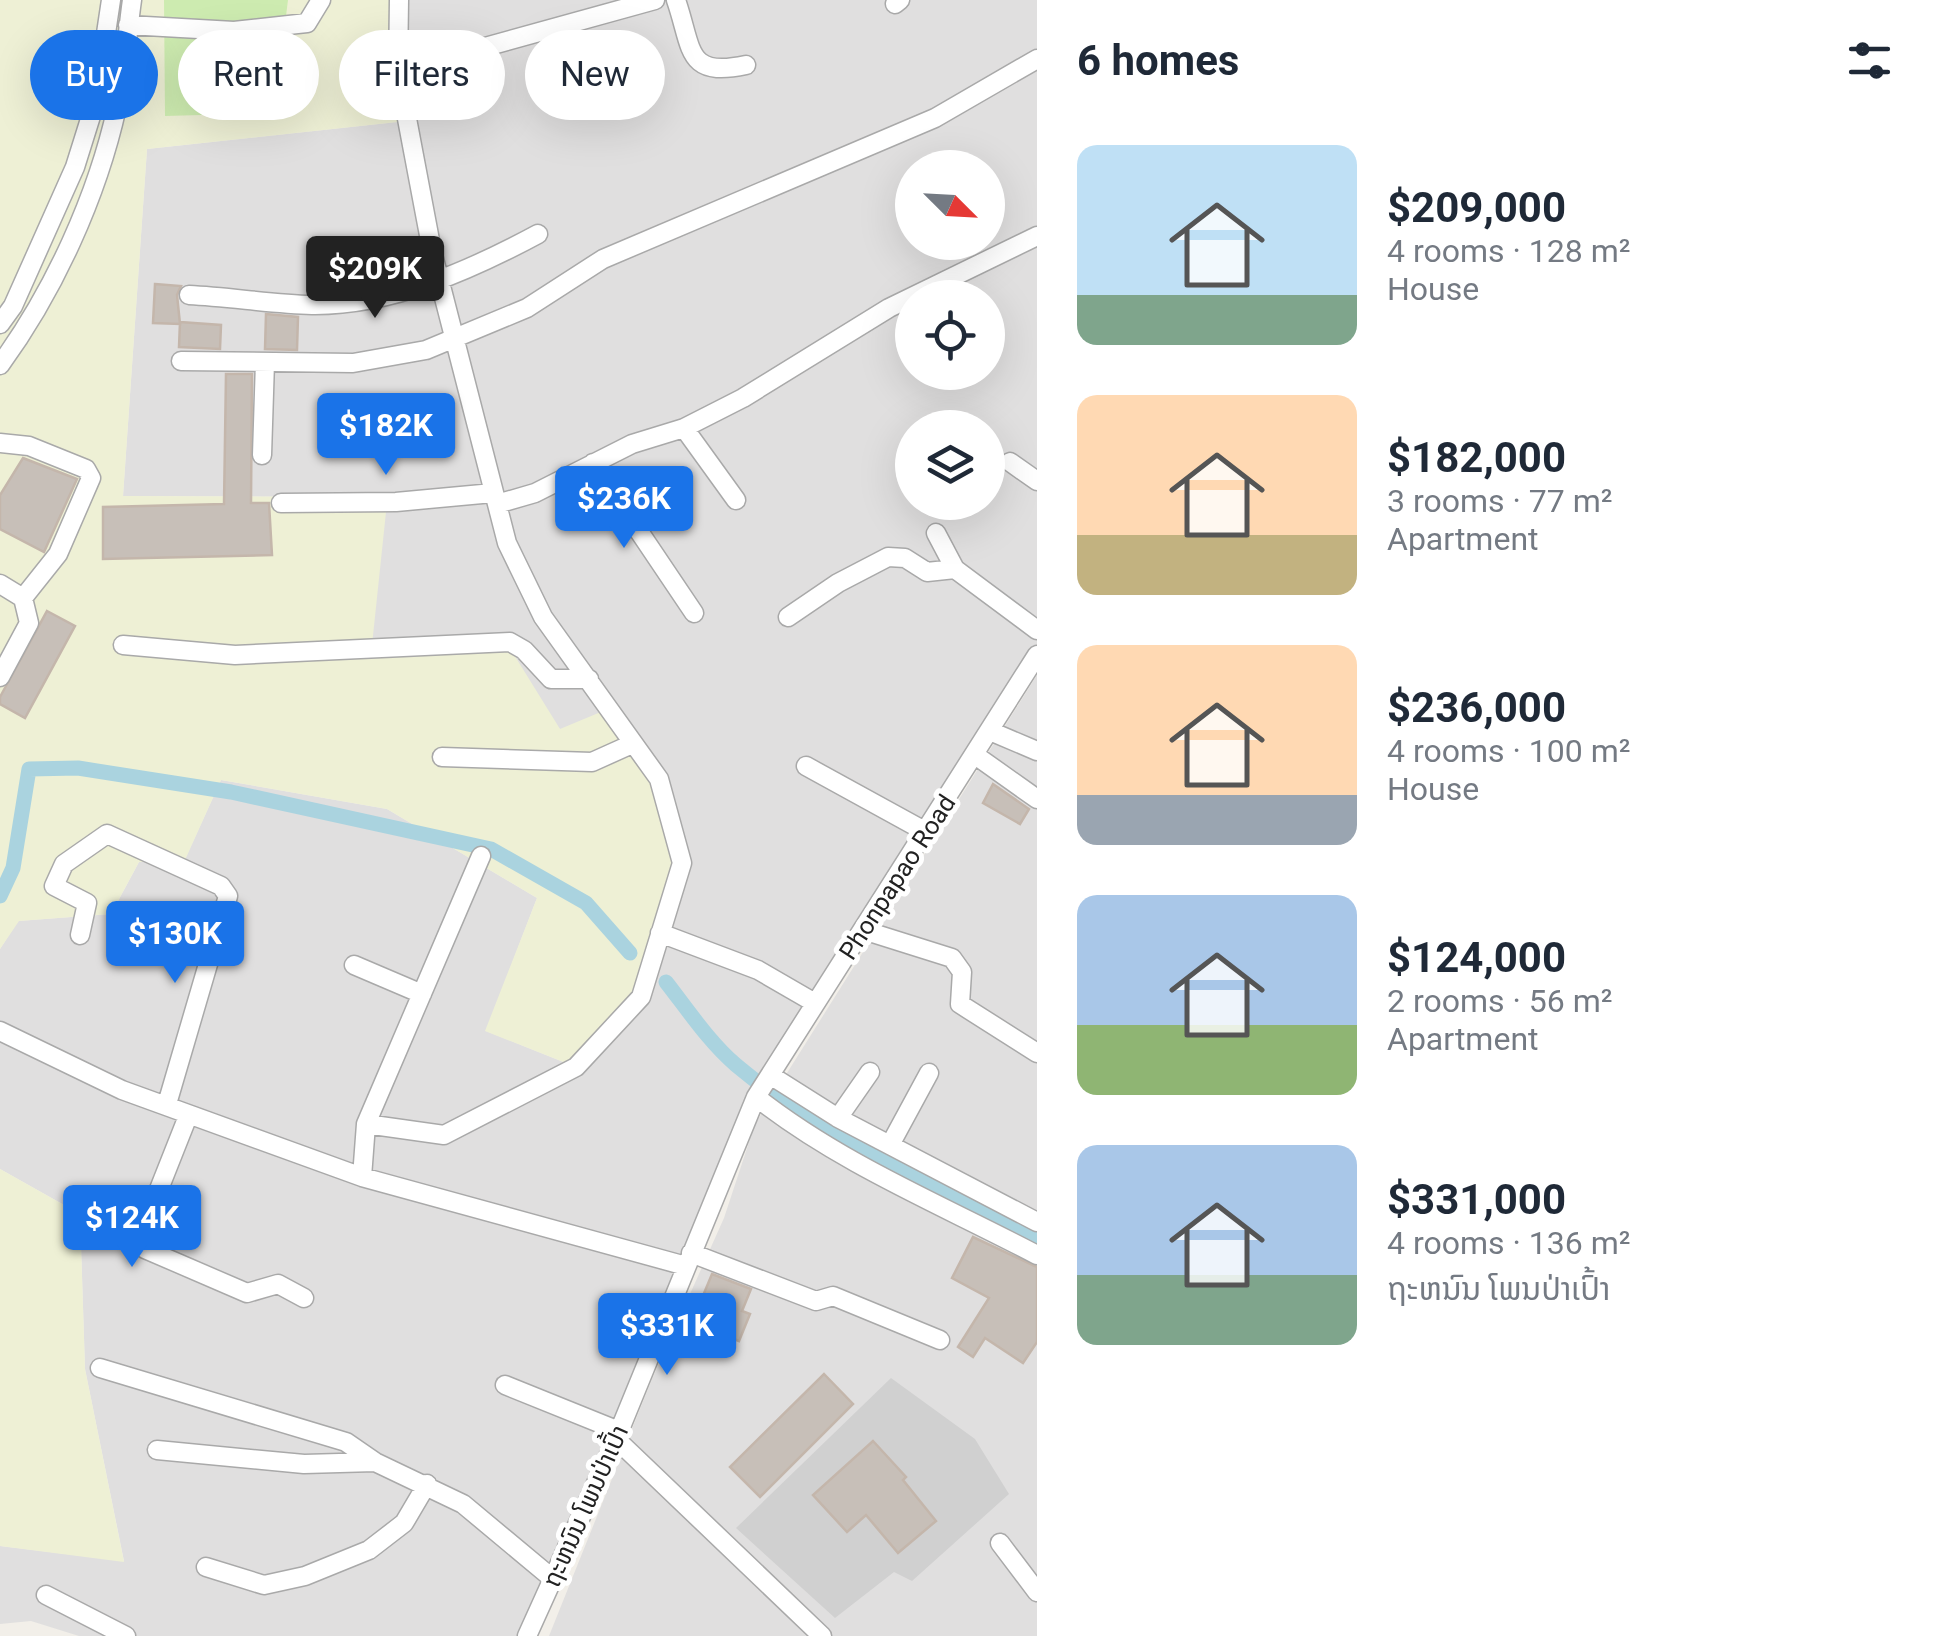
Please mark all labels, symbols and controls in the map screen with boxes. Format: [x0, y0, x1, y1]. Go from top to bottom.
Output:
chip: Buy [30, 30, 158, 120]
chip: Rent [178, 30, 319, 120]
chip: Filters [339, 30, 505, 120]
chip: New [525, 30, 665, 120]
icon: filters [1842, 33, 1897, 88]
text: 6 homes [1077, 36, 1239, 85]
north arrow [895, 150, 1005, 260]
map controls [895, 150, 1005, 520]
text: $209,000 [1387, 183, 1566, 232]
icon: home [1157, 185, 1277, 305]
text: 4 rooms · 128 m² [1387, 232, 1630, 270]
pin: $209K [305, 236, 445, 321]
text: $209K [328, 249, 422, 287]
text: House [1387, 270, 1479, 308]
button: locate [895, 280, 1005, 390]
pin: $182K [316, 393, 456, 478]
text: $182K [339, 406, 433, 444]
button: layers [895, 410, 1005, 520]
text: $182,000 [1387, 433, 1566, 482]
icon: home [1157, 435, 1277, 555]
pin: $236K [554, 466, 694, 551]
text: $236K [577, 479, 671, 517]
text: 3 rooms · 77 m² [1387, 482, 1612, 520]
text: Apartment [1387, 520, 1539, 558]
text: $236,000 [1387, 683, 1566, 732]
icon: home [1157, 685, 1277, 805]
text: 4 rooms · 100 m² [1387, 732, 1630, 770]
text: House [1387, 770, 1479, 808]
street label: Phonpapao Road [833, 789, 962, 965]
pin: $130K [105, 901, 245, 986]
text: $130K [128, 914, 222, 952]
text: $124,000 [1387, 933, 1566, 982]
icon: home [1157, 935, 1277, 1055]
text: 2 rooms · 56 m² [1387, 982, 1612, 1020]
text: Apartment [1387, 1020, 1539, 1058]
text: $331,000 [1387, 1175, 1566, 1224]
pin: $124K [62, 1185, 202, 1270]
icon: home [1157, 1185, 1277, 1305]
text: $124K [85, 1198, 179, 1236]
text: 4 rooms · 136 m² [1387, 1224, 1630, 1262]
text: ຖະຫນົນ ໂພນປ່າເປົ້າ [1387, 1270, 1610, 1308]
pin: $331K [597, 1293, 737, 1378]
text: $331K [620, 1306, 714, 1344]
street label: ຖະຫນົນ ໂພນປ່າເປົ້າ [534, 1419, 634, 1592]

